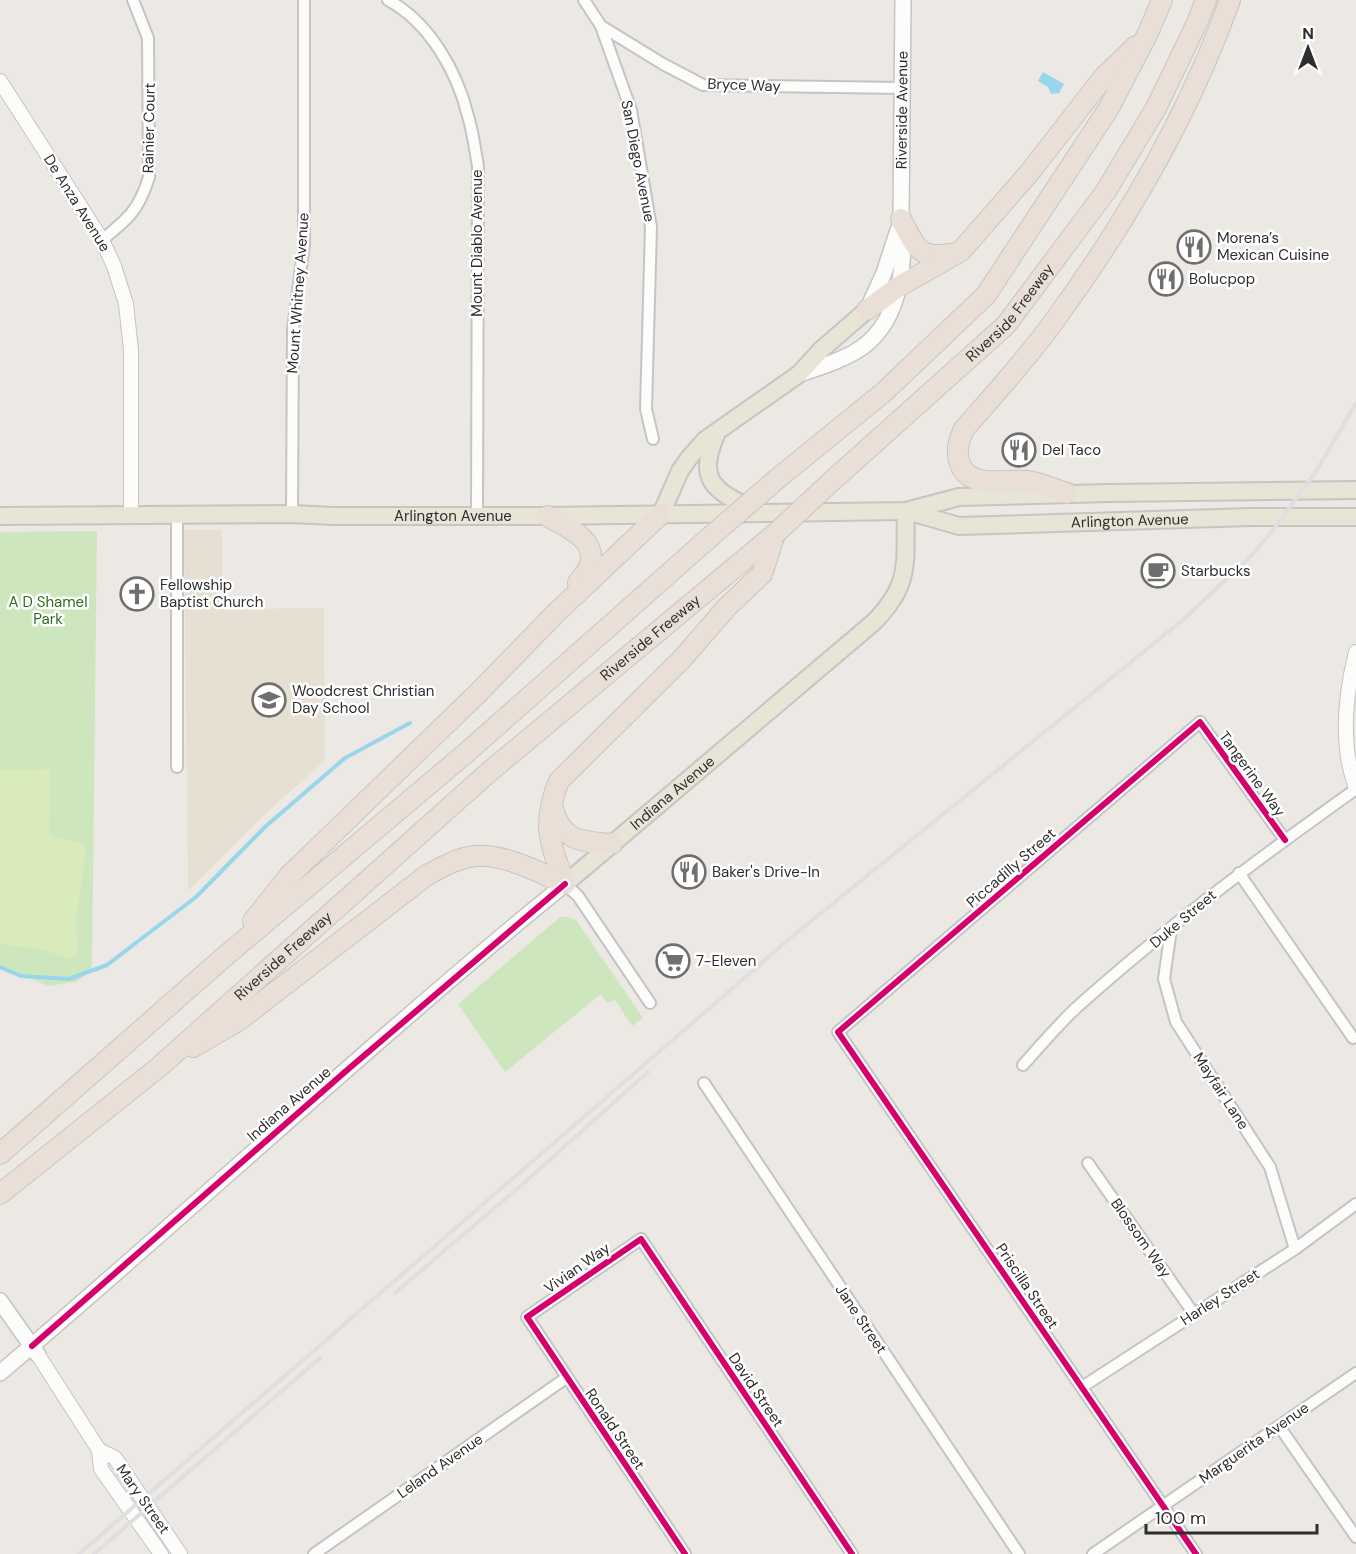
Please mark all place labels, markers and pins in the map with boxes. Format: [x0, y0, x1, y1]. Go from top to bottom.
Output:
place label: Morena’s Mexican Cuisine [1217, 228, 1329, 265]
restaurant icon: Morena’s Mexican Cuisine [1176, 229, 1212, 265]
restaurant icon: Bolucpop [1148, 261, 1184, 297]
place label: Bolucpop [1189, 269, 1255, 289]
restaurant icon: Del Taco [1001, 432, 1037, 468]
place label: Del Taco [1042, 440, 1101, 460]
cafe icon: Starbucks [1140, 553, 1176, 589]
place label: Starbucks [1181, 561, 1251, 581]
place label: Fellowship Baptist Church [160, 575, 263, 612]
church icon: Fellowship Baptist Church [119, 576, 155, 612]
place label: Woodcrest Christian Day School [292, 681, 434, 718]
school or university icon: Woodcrest Christian Day School [251, 682, 287, 718]
restaurant icon: Baker's Drive-In [671, 854, 707, 890]
place label: Baker's Drive-In [712, 862, 820, 882]
supermarket icon: 7-Eleven [655, 943, 691, 979]
place label: 7-Eleven [696, 951, 756, 971]

